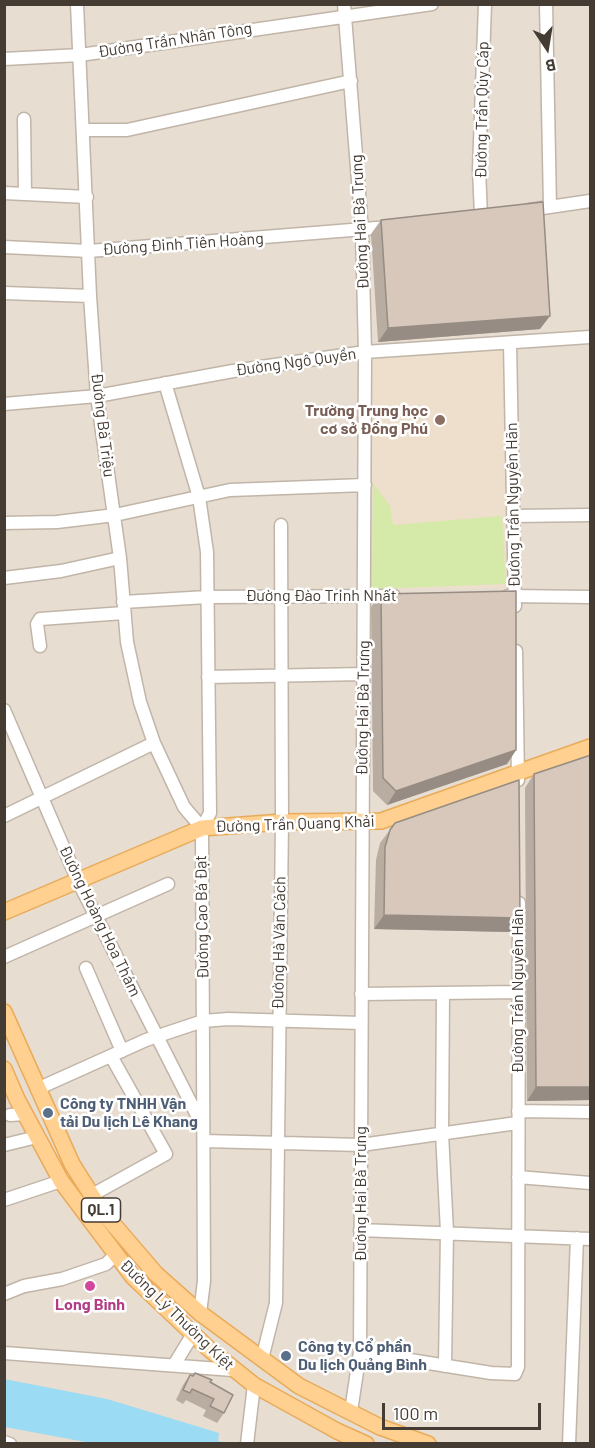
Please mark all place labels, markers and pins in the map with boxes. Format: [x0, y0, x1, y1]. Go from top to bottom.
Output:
place label: Trường Trung học cơ sở Đồng Phú [305, 401, 428, 439]
marker: Trường Trung học cơ sở Đồng Phú [433, 413, 447, 427]
place label: Công ty TNHH Vận tải Du lịch Lê Khang [60, 1094, 198, 1132]
marker: Công ty TNHH Vận tải Du lịch Lê Khang [41, 1106, 55, 1120]
marker: Long Bình [83, 1279, 97, 1293]
place label: Long Bình [55, 1295, 125, 1315]
place label: Công ty Cổ phần Du lịch Quảng Bình [298, 1337, 427, 1375]
marker: Công ty Cổ phần Du lịch Quảng Bình [279, 1349, 293, 1363]

